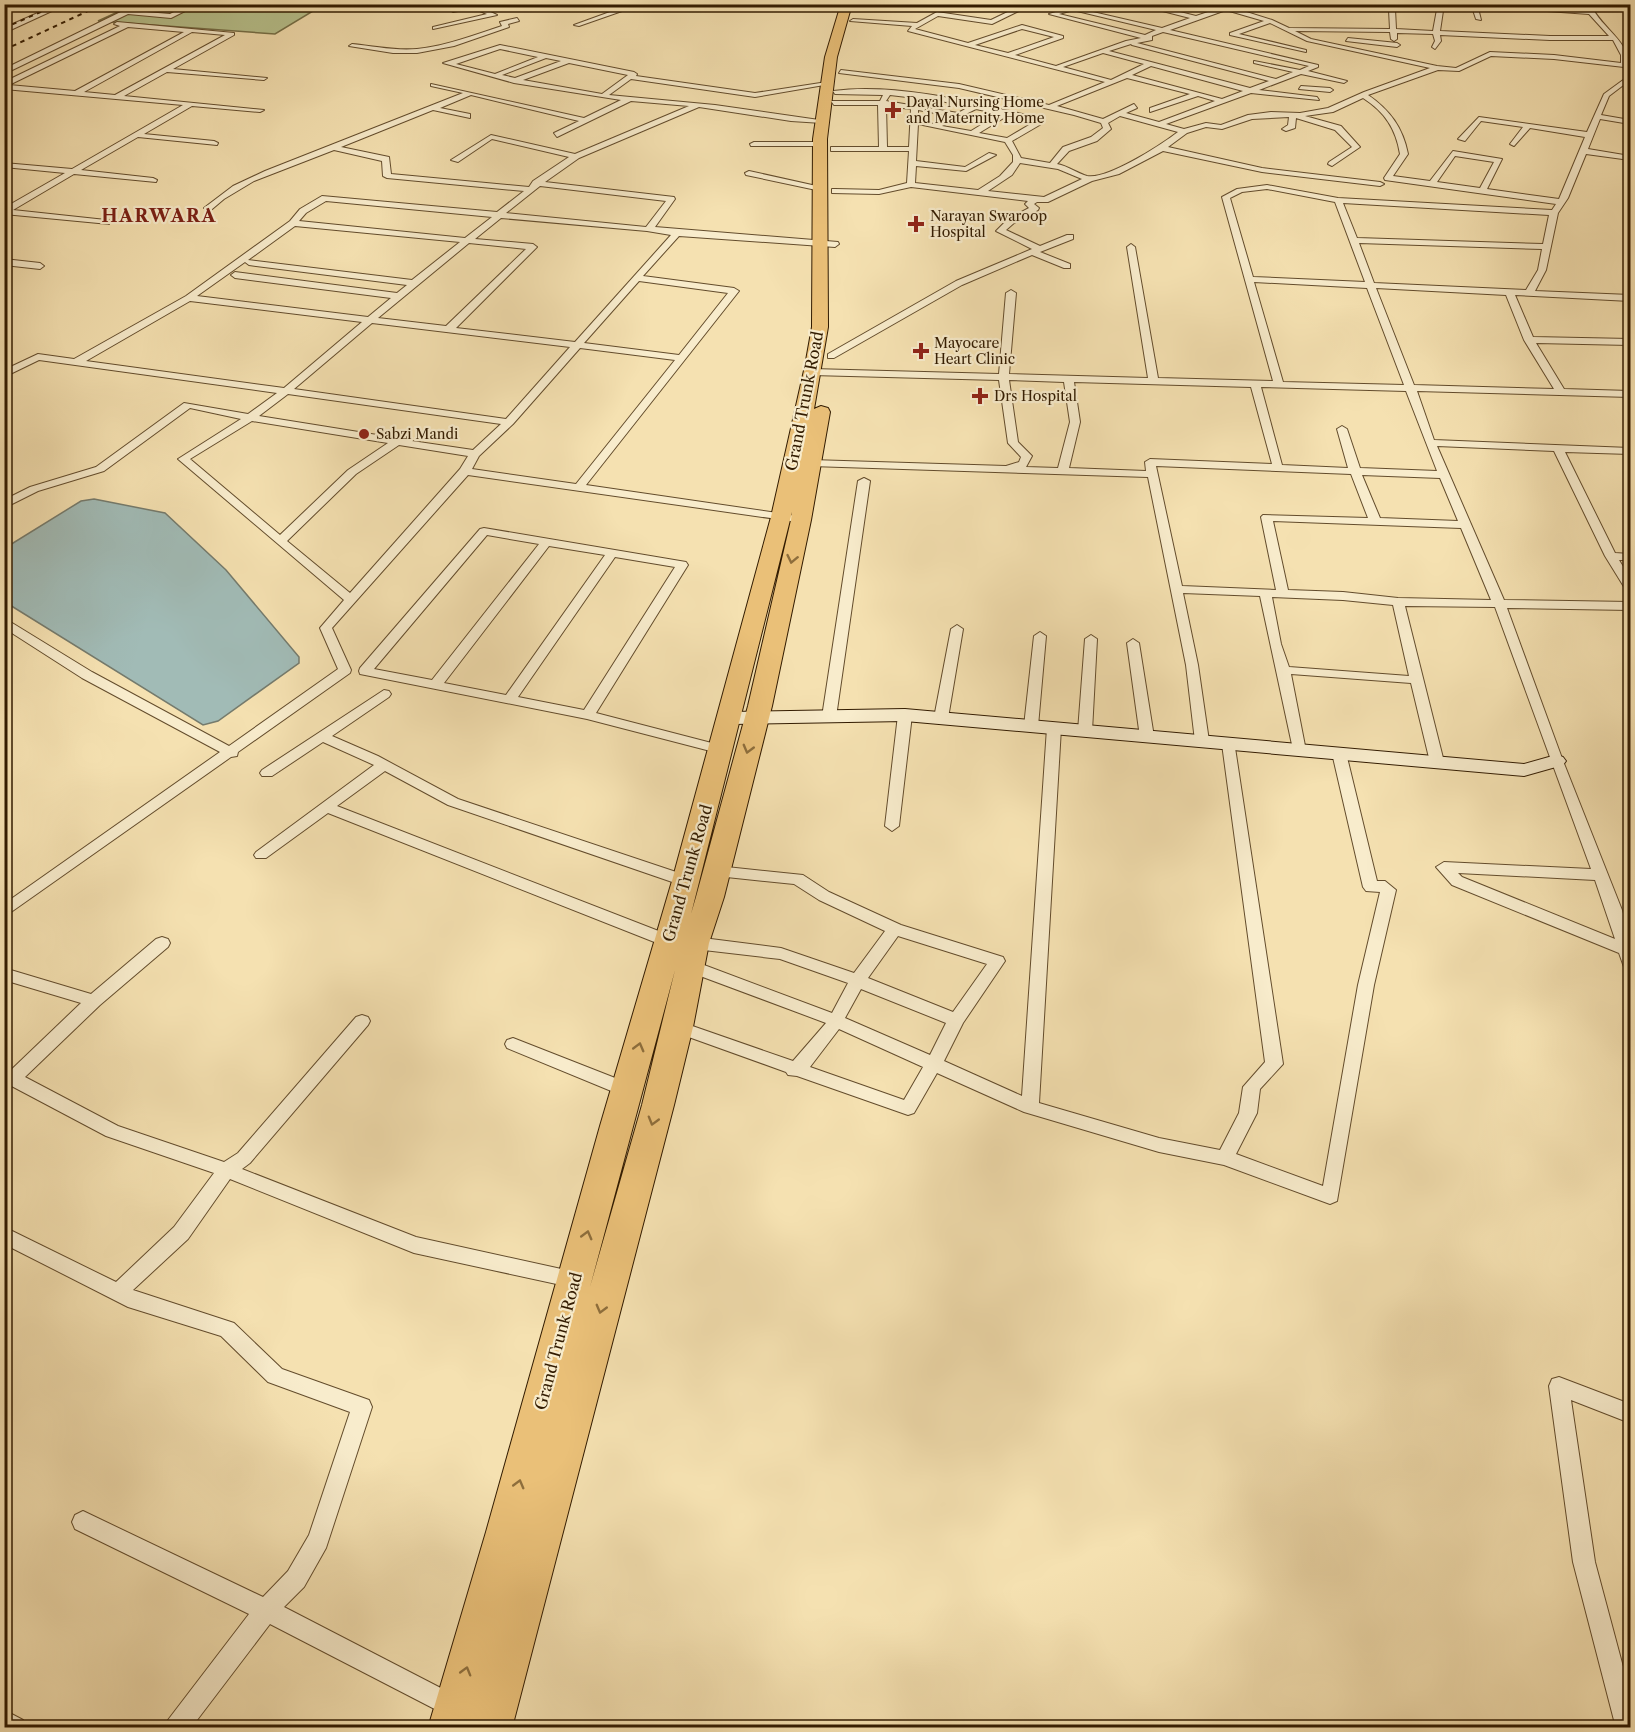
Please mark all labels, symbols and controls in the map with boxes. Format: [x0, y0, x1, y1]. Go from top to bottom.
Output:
place label: Dayal Nursing Home and Maternity Home [906, 93, 1045, 127]
marker: Dayal Nursing Home and Maternity Home [884, 101, 902, 119]
district label: HARWARA [101, 205, 217, 227]
place label: Narayan Swaroop Hospital [930, 207, 1047, 241]
marker: Narayan Swaroop Hospital [907, 215, 925, 233]
street label: Grand Trunk Road [781, 329, 827, 473]
place label: Mayocare Heart Clinic [934, 334, 1015, 368]
marker: Mayocare Heart Clinic [912, 342, 930, 360]
marker: Drs Hospital [971, 387, 989, 405]
place label: Drs Hospital [994, 387, 1077, 405]
place label: Sabzi Mandi [376, 425, 458, 443]
marker: Sabzi Mandi [357, 427, 371, 441]
one-way arrow [786, 554, 799, 564]
one-way arrow [743, 744, 756, 754]
street label: Grand Trunk Road [658, 802, 716, 944]
one-way arrow [631, 1042, 644, 1052]
one-way arrow [648, 1115, 660, 1126]
one-way arrow [580, 1230, 592, 1241]
street label: Grand Trunk Road [530, 1270, 586, 1412]
one-way arrow [596, 1304, 609, 1314]
one-way arrow [512, 1479, 525, 1489]
one-way arrow [459, 1666, 471, 1677]

